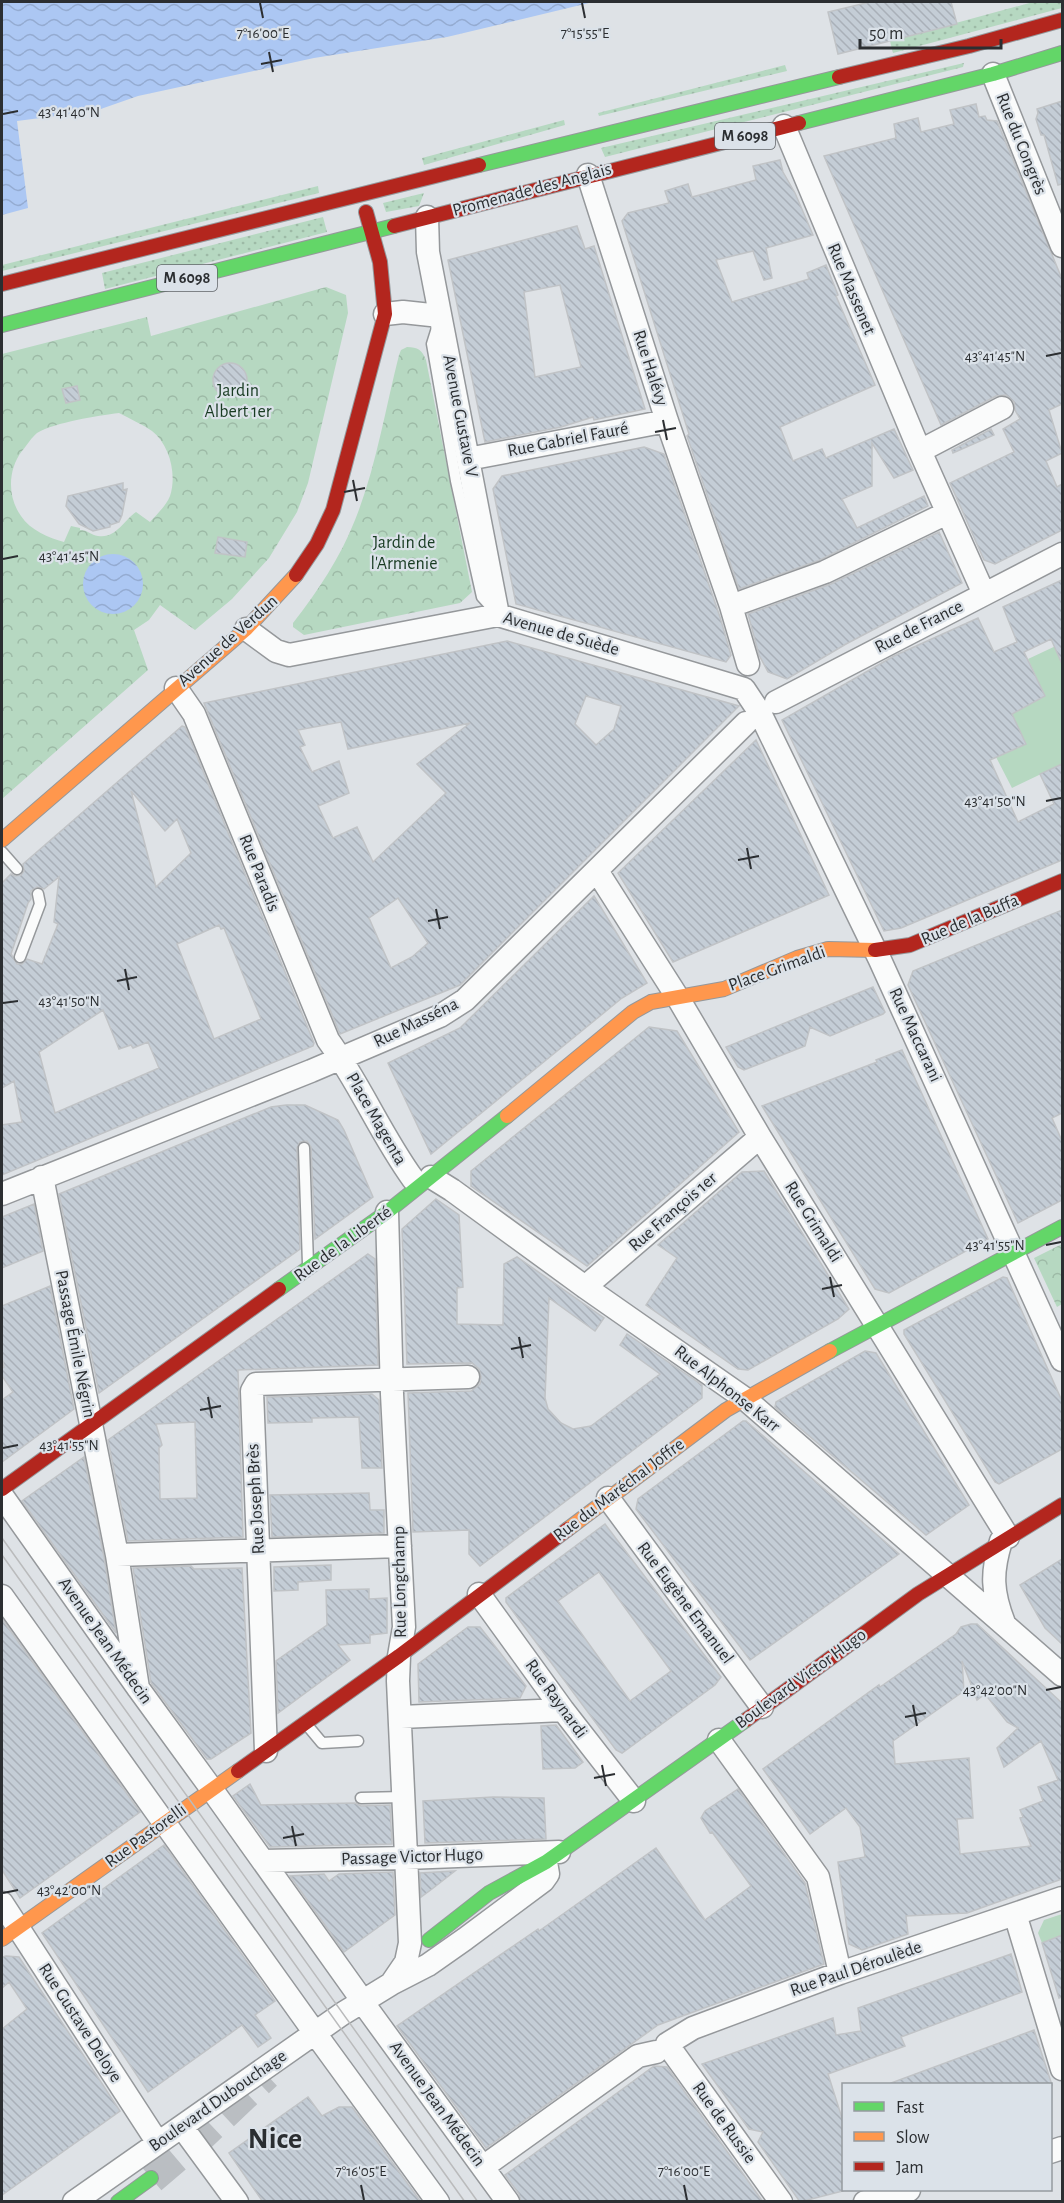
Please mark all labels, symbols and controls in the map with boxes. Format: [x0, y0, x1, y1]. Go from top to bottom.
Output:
scale bar [860, 12, 1001, 50]
text: 50 m [869, 25, 903, 43]
text: 7°16'00"E [237, 26, 289, 41]
text: 7°15'55"E [561, 26, 609, 41]
street label: Rue du Congrès [992, 91, 1050, 197]
text: 43°41'40"N [38, 105, 100, 120]
road number: M 6098 [715, 123, 775, 149]
street label: Promenade des Anglais [451, 160, 613, 220]
street label: Rue Massenet [824, 241, 878, 338]
road number: M 6098 [157, 265, 217, 291]
street label: Rue Halévy [629, 328, 671, 408]
text: 43°41'45"N [965, 349, 1025, 364]
street label: Avenue Gustave V [439, 353, 481, 480]
park label: Jardin Albert 1er [204, 382, 272, 421]
street label: Rue Gabriel Fauré [506, 419, 630, 461]
park label: Jardin de l'Armenie [370, 534, 438, 573]
text: 43°41'45"N [39, 549, 99, 564]
street label: Avenue de Verdun [175, 592, 281, 690]
street label: Rue de France [872, 597, 966, 657]
street label: Avenue de Suède [501, 609, 621, 659]
text: 43°41'50"N [964, 794, 1026, 809]
street label: Rue Paradis [235, 832, 283, 914]
street label: Rue de la Buffa [919, 891, 1021, 949]
street label: Place Grimaldi [726, 943, 828, 995]
street label: Rue Maccarani [885, 985, 945, 1085]
text: 43°41'50"N [38, 994, 100, 1009]
street label: Rue Masséna [371, 995, 461, 1051]
street label: Place Magenta [342, 1070, 410, 1168]
street label: Rue François 1er [625, 1169, 721, 1255]
street label: Rue Grimaldi [781, 1178, 845, 1266]
street label: Rue de la Liberté [291, 1203, 395, 1285]
text: 43°41'55"N [965, 1238, 1025, 1253]
street label: Passage Émile Négrin [52, 1268, 101, 1419]
street label: Rue Alphonse Karr [671, 1342, 783, 1436]
street label: Rue du Maréchal Joffre [550, 1435, 688, 1545]
text: 43°41'55"N [39, 1438, 99, 1453]
street label: Rue Joseph Brès [244, 1443, 268, 1555]
street label: Rue Longchamp [390, 1526, 410, 1638]
street label: Rue Eugène Emanuel [633, 1539, 737, 1667]
street label: Avenue Jean Médecin [55, 1575, 155, 1707]
street label: Boulevard Victor Hugo [732, 1625, 870, 1732]
street label: Rue Raynardi [522, 1656, 590, 1742]
text: 43°42'00"N [963, 1683, 1027, 1698]
street label: Rue Pastorelli [102, 1801, 190, 1871]
street label: Passage Victor Hugo [341, 1846, 484, 1868]
text: 43°42'00"N [37, 1883, 101, 1898]
street label: Rue Paul Déroulède [788, 1938, 924, 2000]
street label: Rue Gustave Deloye [35, 1960, 125, 2086]
street label: Avenue Jean Médecin [386, 2038, 488, 2170]
street label: Boulevard Dubouchage [146, 2047, 290, 2155]
street label: Rue de Russie [689, 2079, 759, 2167]
legend [842, 2083, 1052, 2191]
text: Fast [896, 2099, 924, 2117]
district label: Nice [248, 2124, 302, 2154]
text: Slow [896, 2129, 929, 2147]
text: Jam [896, 2159, 924, 2177]
text: 7°16'05"E [336, 2164, 386, 2179]
text: 7°16'00"E [658, 2164, 710, 2179]

